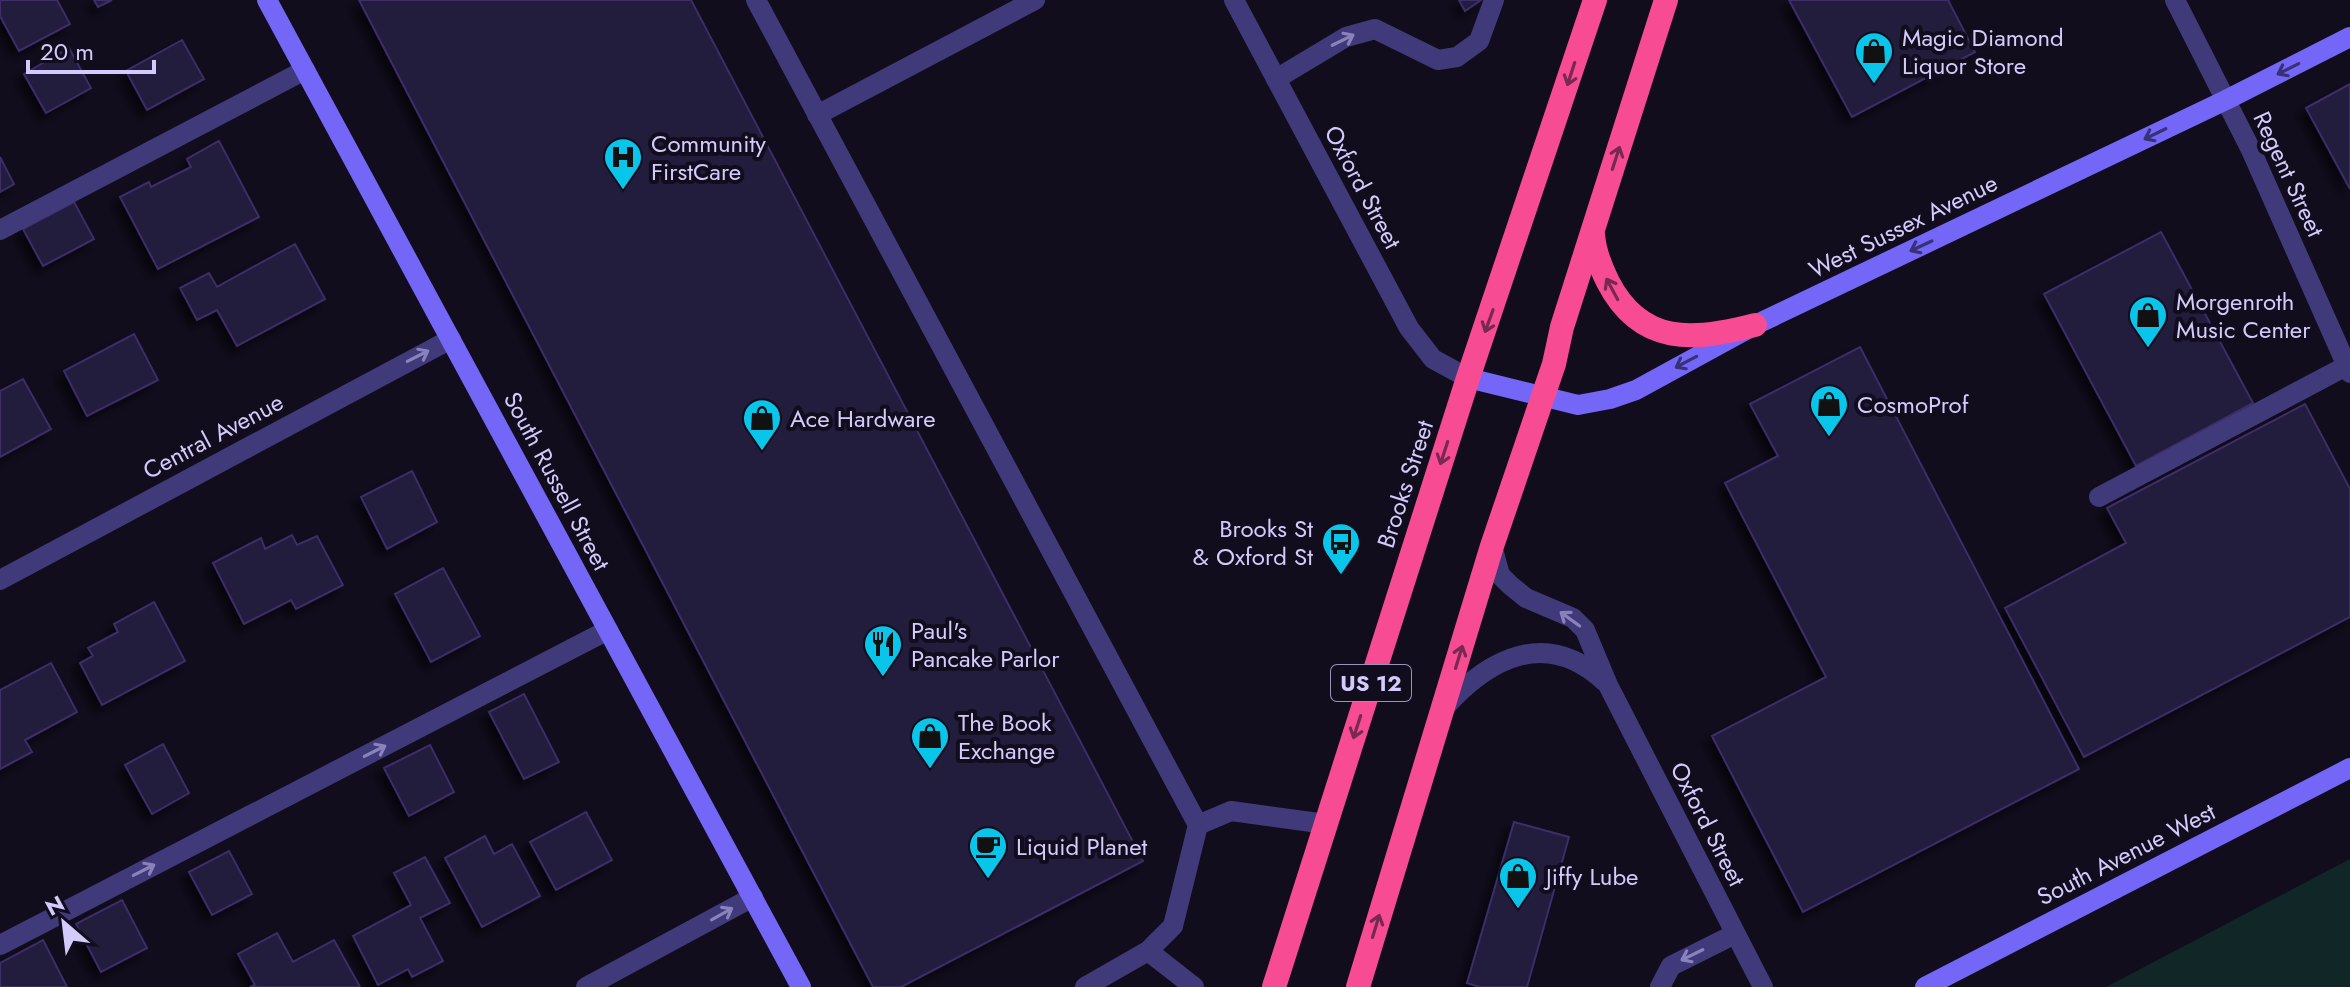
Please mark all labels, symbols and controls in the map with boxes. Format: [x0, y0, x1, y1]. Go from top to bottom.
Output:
place label: Magic Diamond Liquor Store [1902, 20, 2064, 83]
scale bar [28, 24, 154, 74]
shop icon: Magic Diamond Liquor Store [1853, 30, 1895, 85]
one-way arrow [1331, 32, 1355, 47]
text: 20 m [40, 34, 94, 69]
one-way arrow [1563, 61, 1577, 86]
one-way arrow [2276, 61, 2300, 77]
street label: Regent Street [2245, 106, 2333, 243]
street label: Oxford Street [1316, 119, 1410, 255]
place label: Community FirstCare [651, 126, 766, 189]
one-way arrow [2144, 127, 2168, 142]
hospital icon: Community FirstCare [602, 136, 644, 191]
one-way arrow [1609, 145, 1624, 171]
street label: West Sussex Avenue [1803, 165, 2003, 287]
one-way arrow [1909, 239, 1933, 254]
one-way arrow [1604, 278, 1620, 302]
place label: Morgenroth Music Center [2176, 284, 2311, 347]
shop icon: Morgenroth Music Center [2127, 294, 2169, 349]
one-way arrow [1480, 308, 1495, 333]
one-way arrow [406, 347, 429, 363]
one-way arrow [1675, 355, 1699, 371]
shop icon: CosmoProf [1808, 383, 1850, 438]
street label: Central Avenue [137, 384, 289, 488]
street label: South Russell Street [495, 386, 619, 577]
place label: CosmoProf [1857, 387, 1970, 422]
shop icon: Ace Hardware [741, 397, 783, 452]
place label: Ace Hardware [790, 401, 936, 436]
street label: Brooks Street [1368, 416, 1442, 552]
one-way arrow [1436, 440, 1451, 465]
place label: Brooks St & Oxford St [1193, 511, 1313, 574]
bus stop icon: Brooks St & Oxford St [1320, 521, 1362, 576]
one-way arrow [1560, 610, 1581, 627]
place label: Paul's Pancake Parlor [911, 613, 1060, 676]
restaurant icon: Paul's Pancake Parlor [862, 623, 904, 678]
one-way arrow [1452, 644, 1467, 670]
road number: US 12 [1331, 665, 1411, 701]
place label: The Book Exchange [958, 705, 1055, 768]
one-way arrow [1349, 714, 1363, 739]
shop icon: The Book Exchange [909, 715, 951, 770]
one-way arrow [362, 742, 386, 758]
street label: Oxford Street [1662, 756, 1754, 892]
street label: South Avenue West [2031, 794, 2221, 914]
cafe icon: Liquid Planet [967, 825, 1009, 880]
place label: Liquid Planet [1016, 829, 1148, 864]
shop icon: Jiffy Lube [1497, 855, 1539, 910]
place label: Jiffy Lube [1543, 859, 1638, 894]
one-way arrow [131, 862, 155, 878]
north arrow [24, 883, 104, 963]
text: N [39, 887, 70, 924]
one-way arrow [710, 906, 734, 921]
one-way arrow [1370, 914, 1385, 939]
one-way arrow [1681, 948, 1705, 964]

